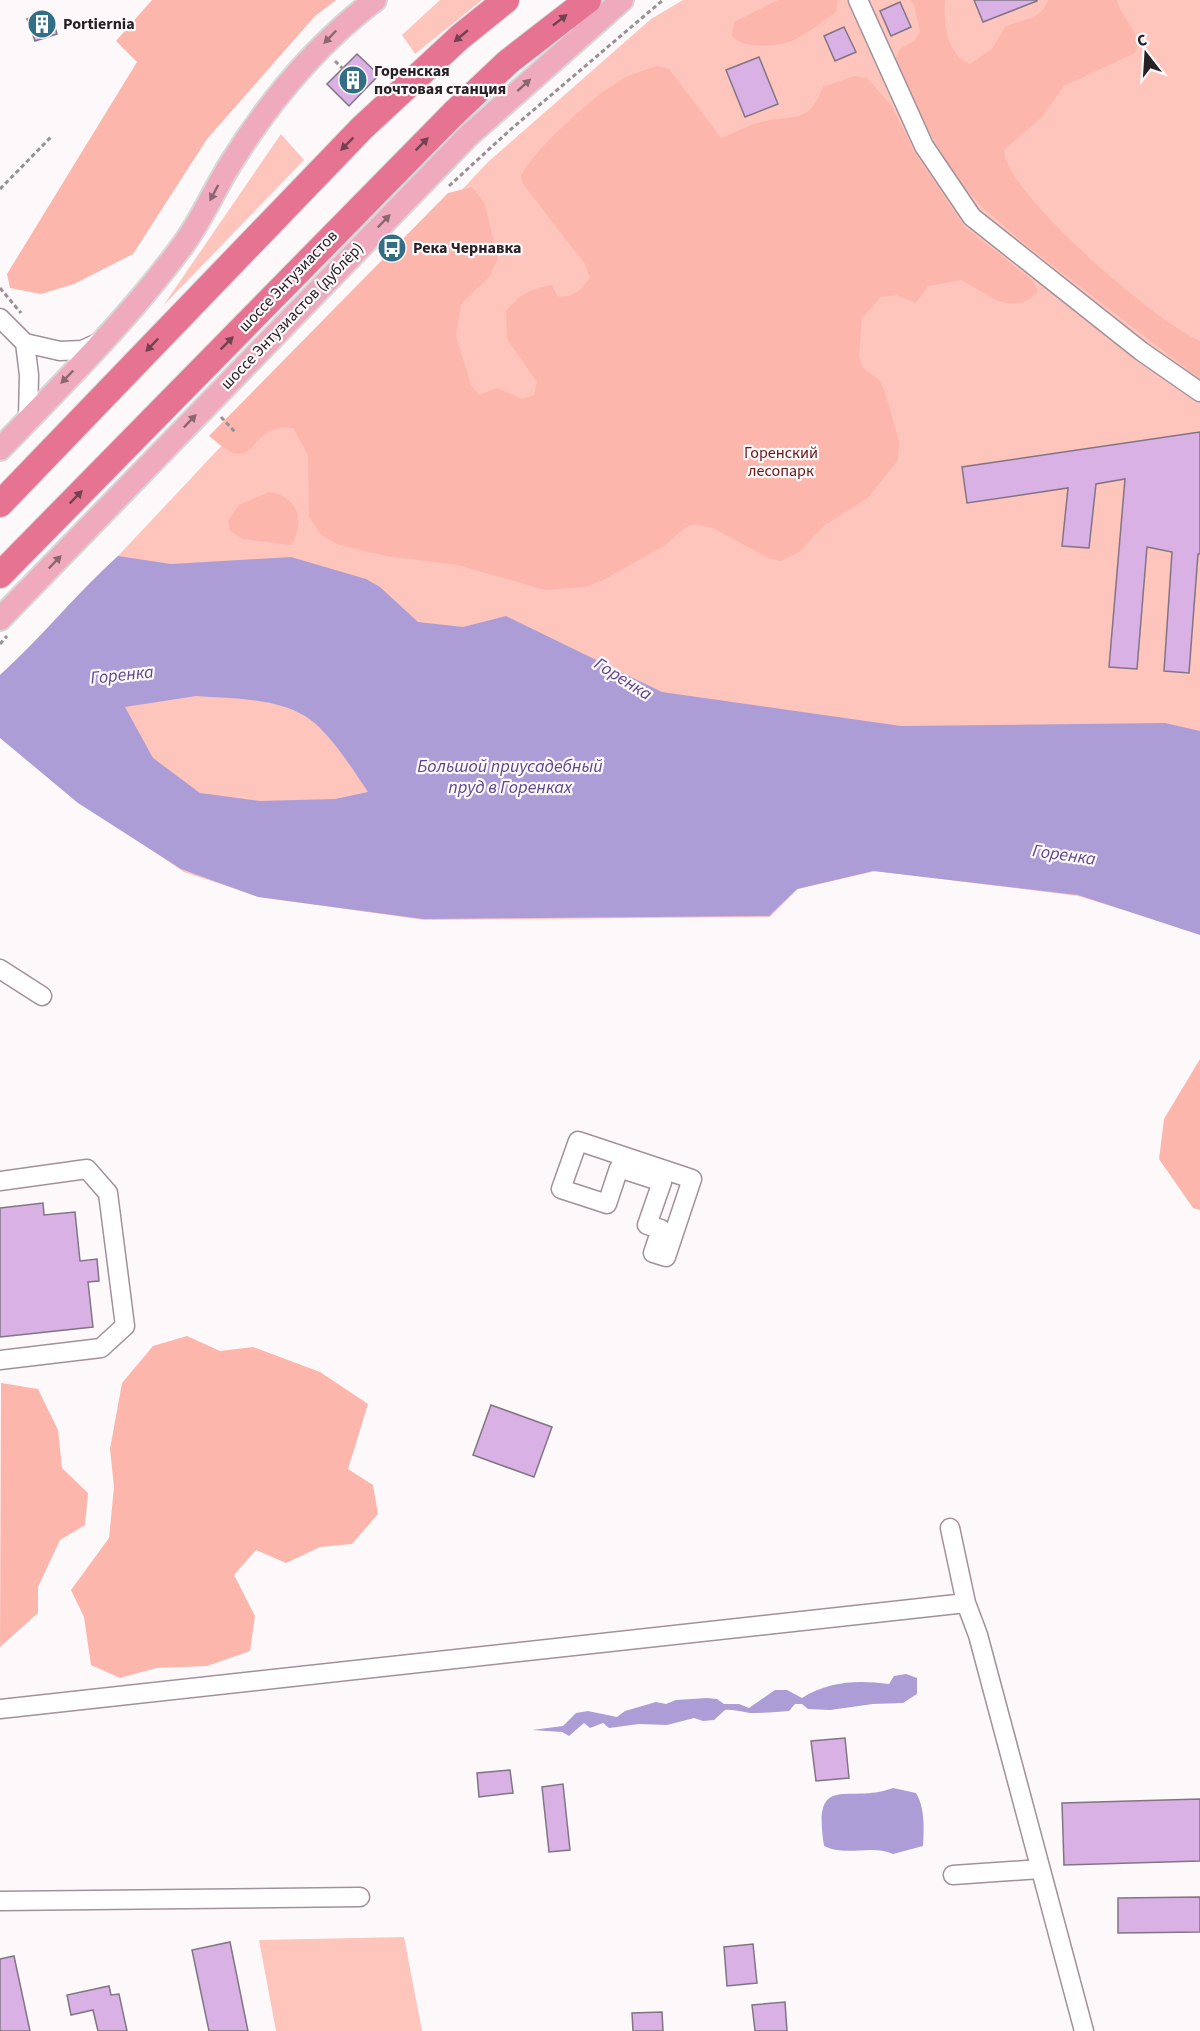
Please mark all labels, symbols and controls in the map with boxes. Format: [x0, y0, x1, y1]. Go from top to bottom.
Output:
building icon: Portiernia [26, 8, 58, 40]
place label: Portiernia [63, 13, 135, 35]
one-way arrow [553, 15, 568, 27]
north arrow [1116, 24, 1176, 84]
one-way arrow [454, 29, 469, 42]
text: С [1134, 29, 1150, 52]
one-way arrow [323, 30, 337, 45]
place label: Горенская почтовая станция [374, 60, 506, 100]
building icon: Горенская почтовая станция [337, 64, 369, 96]
one-way arrow [516, 79, 531, 92]
one-way arrow [340, 137, 354, 151]
one-way arrow [415, 138, 429, 152]
one-way arrow [209, 185, 219, 202]
one-way arrow [377, 214, 391, 228]
street label: шоссе Энтузиастов [234, 225, 342, 337]
bus stop icon: Река Чернавка [376, 232, 408, 264]
place label: Река Чернавка [413, 237, 522, 259]
street label: шоссе Энтузиастов (дублёр) [216, 238, 368, 394]
one-way arrow [220, 336, 234, 351]
one-way arrow [146, 337, 160, 351]
one-way arrow [60, 370, 74, 384]
one-way arrow [183, 414, 196, 429]
park label: Горенский лесопарк [744, 442, 818, 482]
one-way arrow [68, 491, 82, 505]
one-way arrow [48, 554, 62, 569]
water label: Горенка [589, 652, 657, 707]
water label: Горенка [89, 659, 155, 691]
water label: Большой приусадебный пруд в Горенках [417, 754, 603, 800]
water label: Горенка [1031, 838, 1098, 872]

